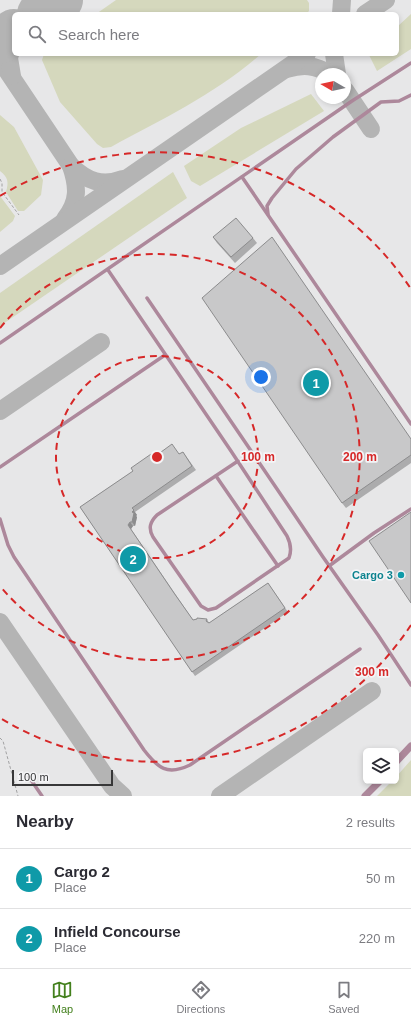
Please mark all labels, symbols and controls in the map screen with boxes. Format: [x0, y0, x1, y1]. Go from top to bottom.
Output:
search box [12, 12, 399, 56]
icon: search [26, 23, 48, 45]
text: Search here [58, 26, 140, 43]
north arrow [315, 68, 351, 104]
your location [251, 367, 271, 387]
pin: 1 [303, 368, 329, 398]
centre of rings [150, 450, 164, 464]
text: 100 m [241, 450, 275, 464]
text: 200 m [343, 450, 377, 464]
pin: 2 [120, 544, 146, 574]
place label: Cargo 3 [352, 569, 393, 581]
marker: Cargo 3 [396, 570, 406, 580]
text: 300 m [355, 665, 389, 679]
map controls [363, 748, 399, 784]
button: layers [363, 748, 399, 784]
scale bar [12, 768, 113, 787]
text: 100 m [18, 771, 49, 783]
text: Nearby [16, 812, 74, 831]
text: 2 results [346, 815, 395, 830]
text: Cargo 2 [54, 863, 110, 880]
text: 1 [25, 871, 33, 886]
text: 50 m [366, 871, 395, 886]
text: Place [54, 880, 87, 895]
text: Infield Concourse [54, 923, 181, 940]
text: 2 [25, 931, 33, 946]
text: 220 m [359, 931, 395, 946]
text: Place [54, 940, 87, 955]
tab: Map [51, 979, 73, 1015]
tab: Directions [176, 979, 225, 1015]
tab: Saved [328, 979, 359, 1015]

